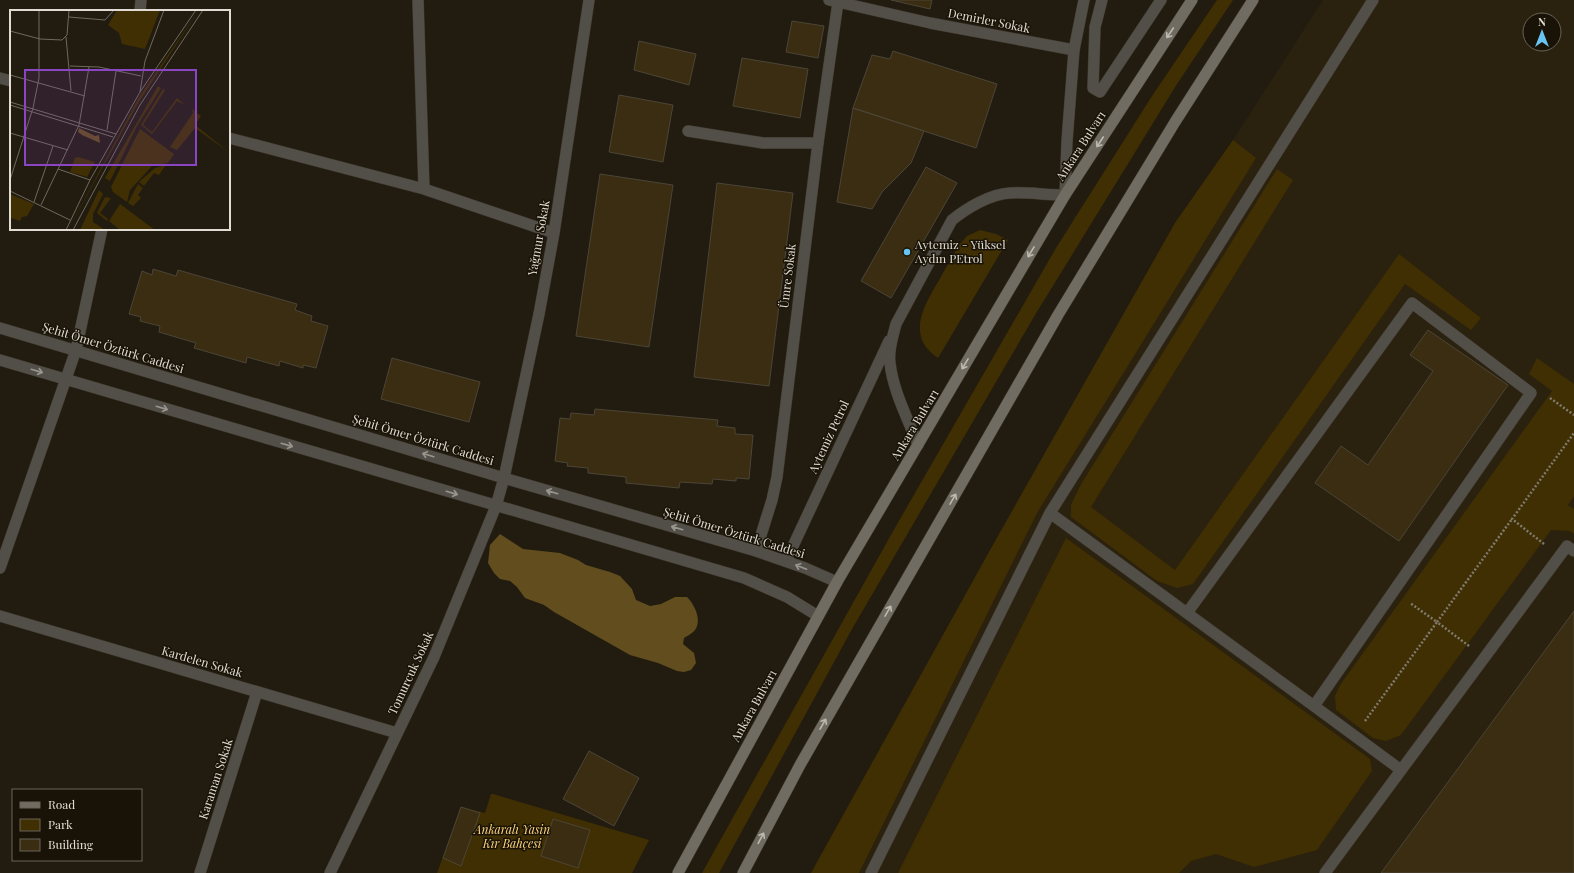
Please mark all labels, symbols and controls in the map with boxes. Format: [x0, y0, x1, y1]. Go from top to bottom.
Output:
street label: Demirler Sokak [947, 4, 1032, 36]
inset map [10, 10, 230, 230]
north arrow [1522, 12, 1562, 52]
text: N [1538, 14, 1546, 29]
one-way arrow [1166, 27, 1174, 38]
street label: Ankara Bulvarı [1051, 107, 1109, 184]
one-way arrow [1095, 136, 1103, 148]
street label: Yağmur Sokak [523, 198, 553, 278]
place label: Aytemiz - Yüksel Aydın PEtrol [914, 236, 1006, 266]
street label: Ümre Sokak [775, 242, 799, 309]
one-way arrow [1027, 246, 1035, 258]
marker: Aytemiz - Yüksel Aydın PEtrol [902, 247, 912, 257]
street label: Şehit Ömer Öztürk Caddesi [40, 318, 187, 376]
one-way arrow [961, 358, 969, 370]
one-way arrow [31, 368, 44, 375]
street label: Ankara Bulvarı [886, 386, 942, 464]
street label: Aytemiz Petrol [804, 397, 852, 477]
one-way arrow [155, 405, 168, 412]
street label: Şehit Ömer Öztürk Caddesi [350, 410, 497, 468]
one-way arrow [280, 442, 293, 449]
one-way arrow [421, 451, 434, 458]
one-way arrow [546, 488, 559, 495]
one-way arrow [445, 490, 458, 497]
one-way arrow [949, 493, 957, 505]
street label: Şehit Ömer Öztürk Caddesi [661, 503, 808, 561]
one-way arrow [671, 524, 684, 531]
one-way arrow [796, 562, 808, 570]
one-way arrow [885, 606, 892, 618]
street label: Tomurcuk Sokak [384, 628, 437, 717]
street label: Kardelen Sokak [160, 642, 245, 680]
street label: Ankara Bulvarı [726, 666, 780, 745]
one-way arrow [820, 718, 828, 730]
street label: Karaman Sokak [194, 736, 236, 821]
legend [12, 789, 142, 861]
text: Road [48, 796, 75, 812]
text: Park [48, 816, 73, 832]
park label: Ankaralı Yasin Kır Bahçesi [472, 821, 550, 851]
one-way arrow [758, 833, 766, 845]
text: Building [48, 836, 94, 852]

